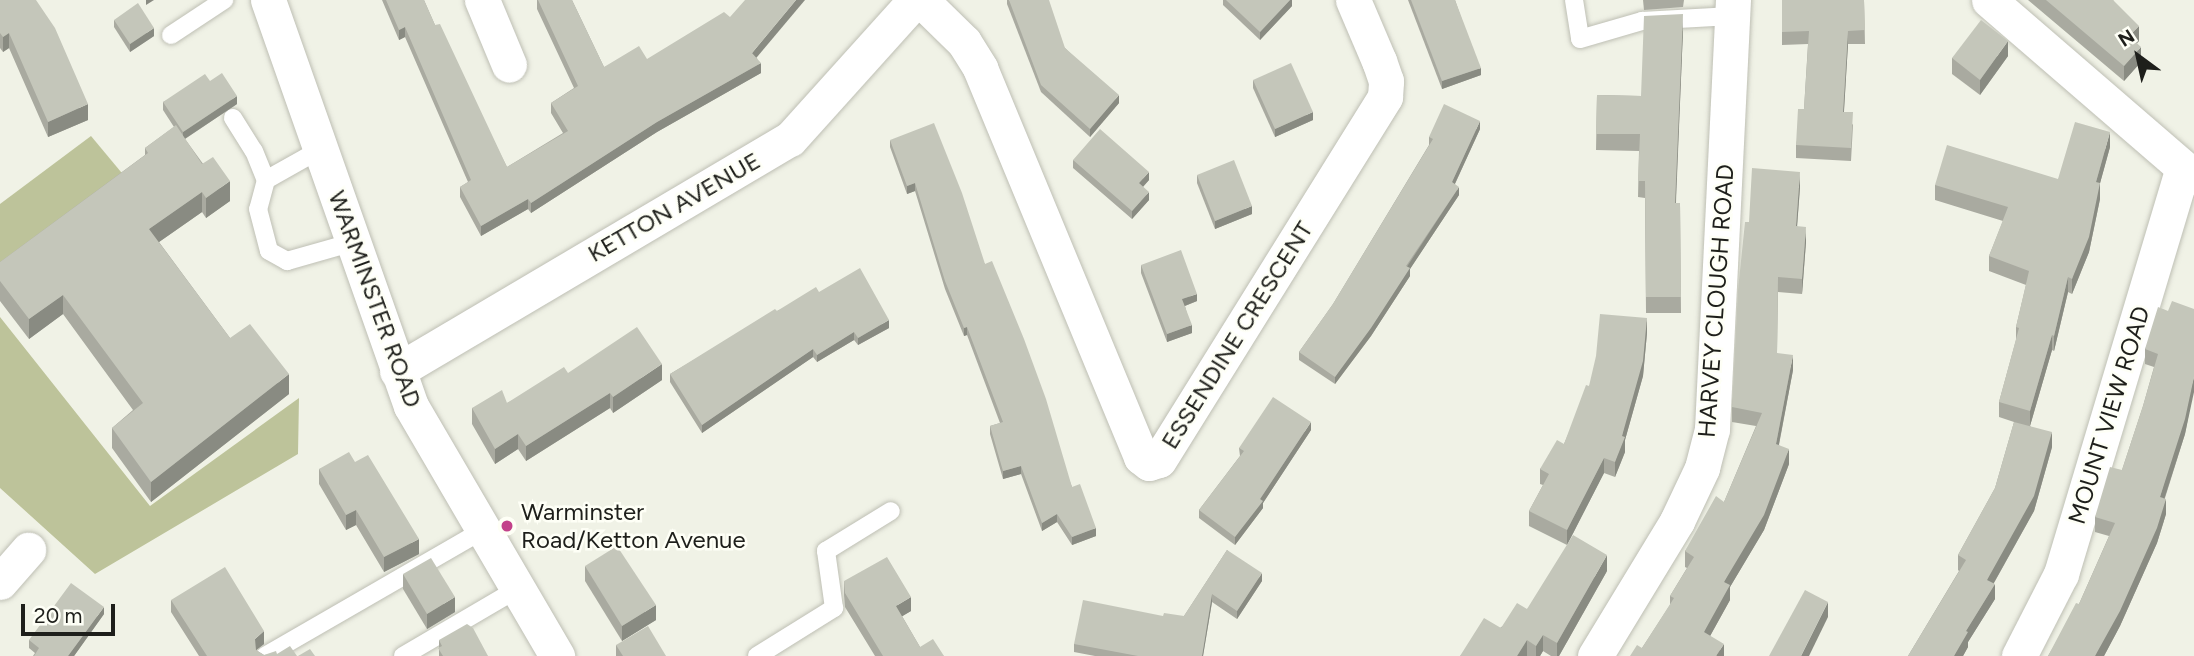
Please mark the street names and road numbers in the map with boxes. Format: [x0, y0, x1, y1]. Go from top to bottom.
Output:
street label: KETTON AVENUE [583, 146, 765, 268]
street label: HARVEY CLOUGH ROAD [1692, 163, 1740, 439]
street label: WARMINSTER ROAD [322, 187, 428, 411]
street label: ESSENDINE CRESCENT [1155, 216, 1319, 454]
street label: MOUNT VIEW ROAD [2062, 303, 2156, 527]

